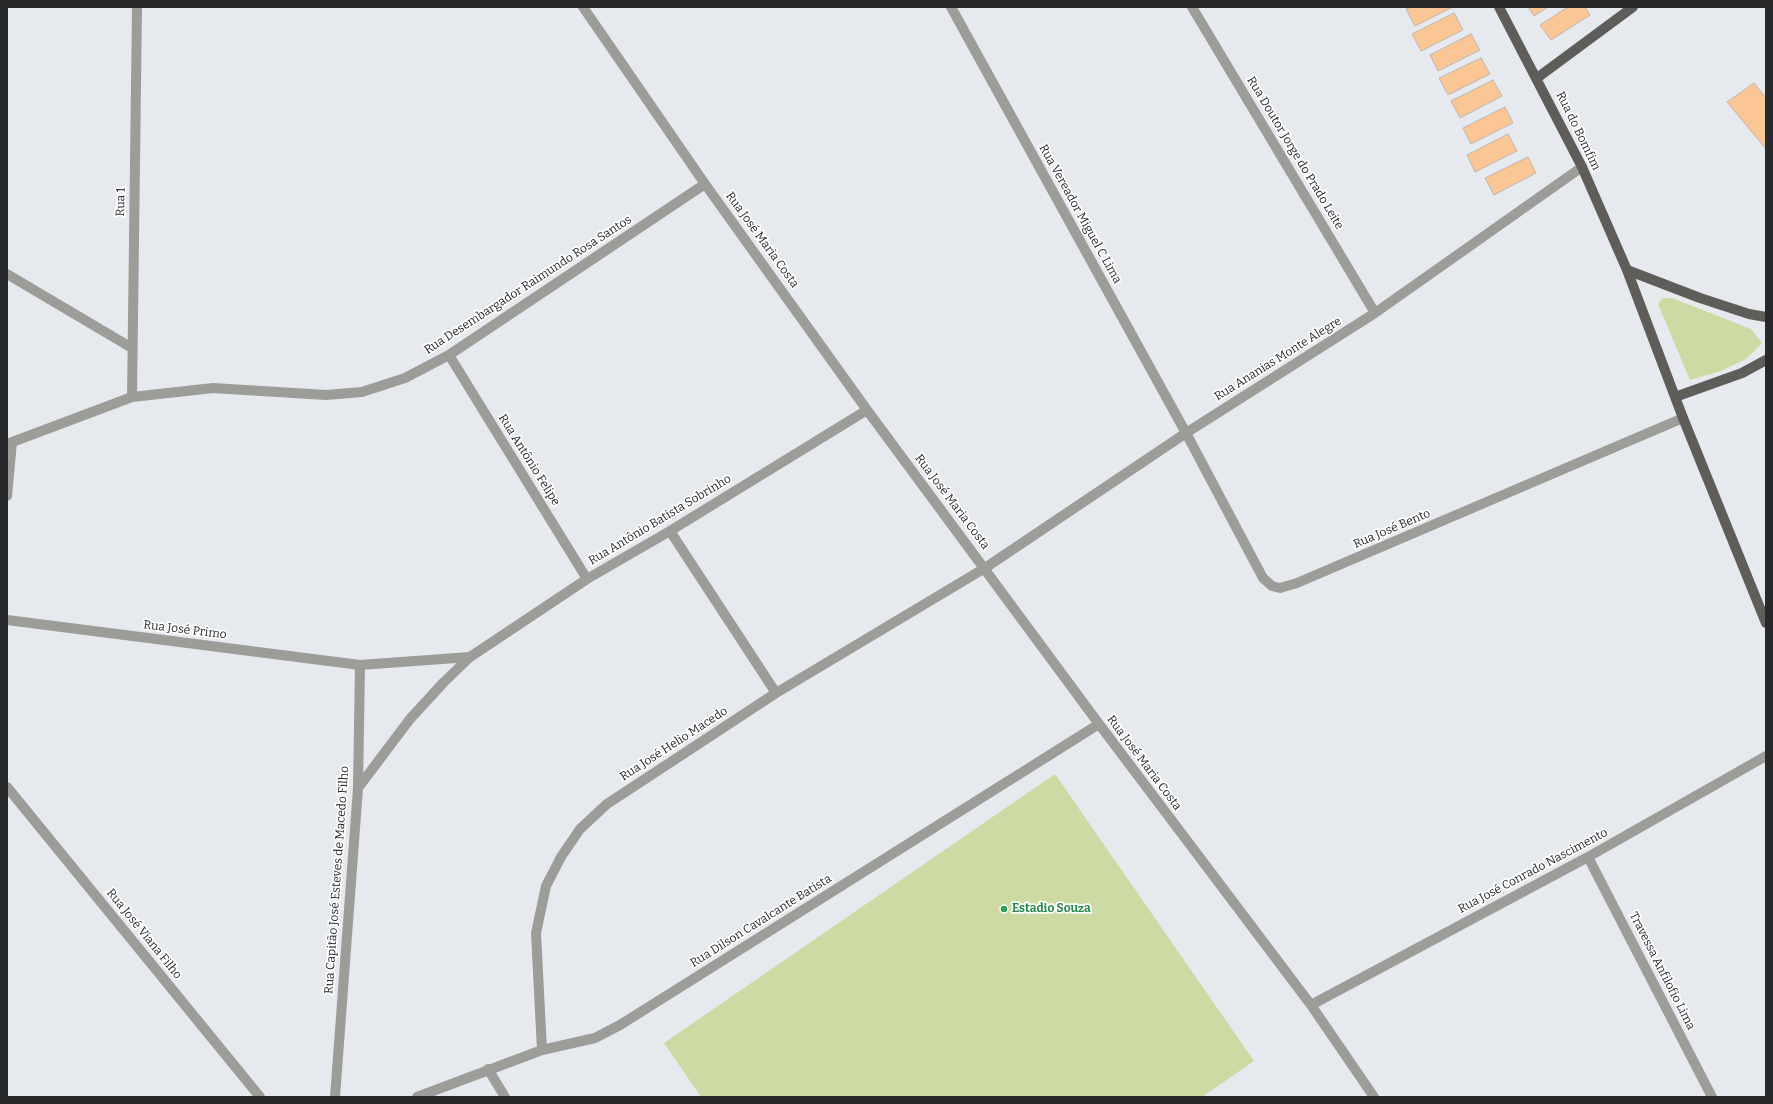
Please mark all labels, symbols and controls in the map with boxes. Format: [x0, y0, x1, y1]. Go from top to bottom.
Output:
street label: Rua Doutor Jorge do Prado Leite [1244, 74, 1346, 232]
street label: Rua do Bomfim [1553, 89, 1603, 173]
street label: Rua Vereador Miguel C Lima [1036, 142, 1124, 286]
street label: Rua 1 [114, 187, 128, 217]
street label: Rua José Maria Costa [722, 189, 802, 291]
street label: Rua Desembargador Raimundo Rosa Santos [422, 212, 634, 358]
street label: Rua Ananias Monte Alegre [1212, 314, 1344, 404]
street label: Rua Antônio Felipe [495, 412, 563, 508]
street label: Rua José Maria Costa [912, 452, 992, 552]
street label: Rua Antônio Batista Sobrinho [586, 472, 734, 568]
street label: Rua José Bento [1351, 506, 1433, 552]
street label: Rua José Primo [143, 618, 227, 642]
street label: Rua José Helio Macedo [618, 704, 730, 784]
street label: Rua José Maria Costa [1104, 713, 1184, 813]
street label: Rua Capitão José Esteves de Macedo Filho [322, 765, 352, 995]
street label: Rua José Conrado Nascimento [1456, 825, 1610, 917]
street label: Rua Dilson Cavalcante Batista [688, 872, 834, 970]
street label: Rua José Viana Filho [103, 886, 185, 982]
place label: Estadio Souza [1012, 902, 1091, 916]
marker: Estadio Souza [999, 904, 1009, 914]
street label: Travessa Anfilofio Lima [1626, 910, 1698, 1032]

